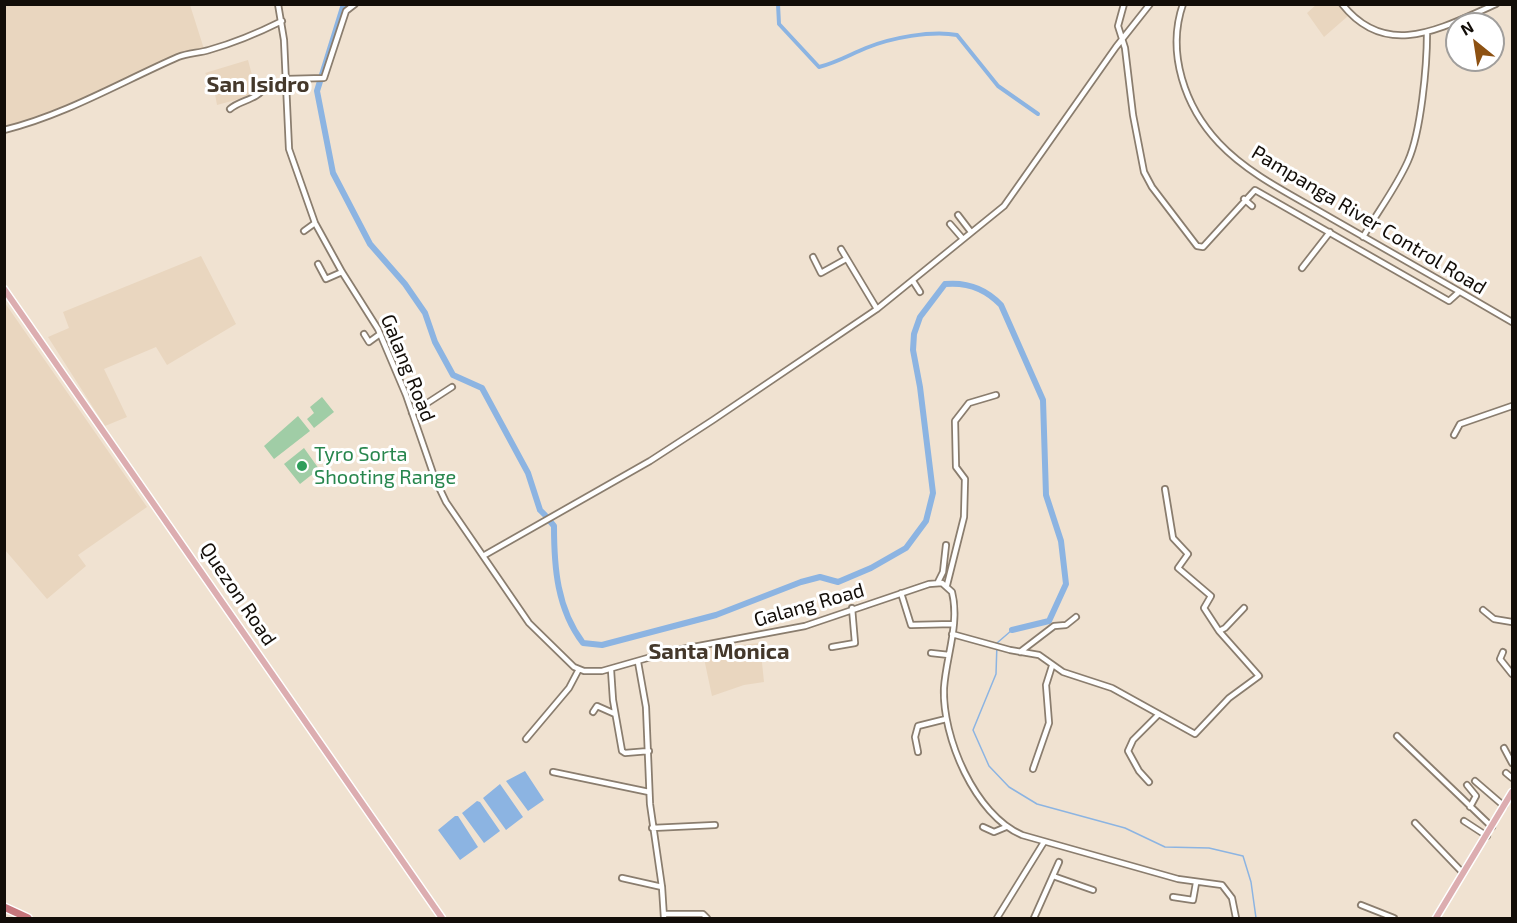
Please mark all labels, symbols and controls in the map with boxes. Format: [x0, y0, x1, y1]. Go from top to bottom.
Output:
north arrow [1445, 12, 1505, 72]
text: N [1457, 17, 1477, 39]
district label: San Isidro [207, 72, 309, 98]
street label: Pampanga River Control Road [1247, 140, 1491, 300]
street label: Galang Road [376, 311, 440, 425]
place label: Tyro Sorta Shooting Range [314, 442, 456, 489]
marker: Tyro Sorta Shooting Range [295, 459, 309, 473]
street label: Quezon Road [195, 538, 281, 650]
street label: Galang Road [751, 578, 867, 632]
district label: Santa Monica [648, 639, 790, 665]

